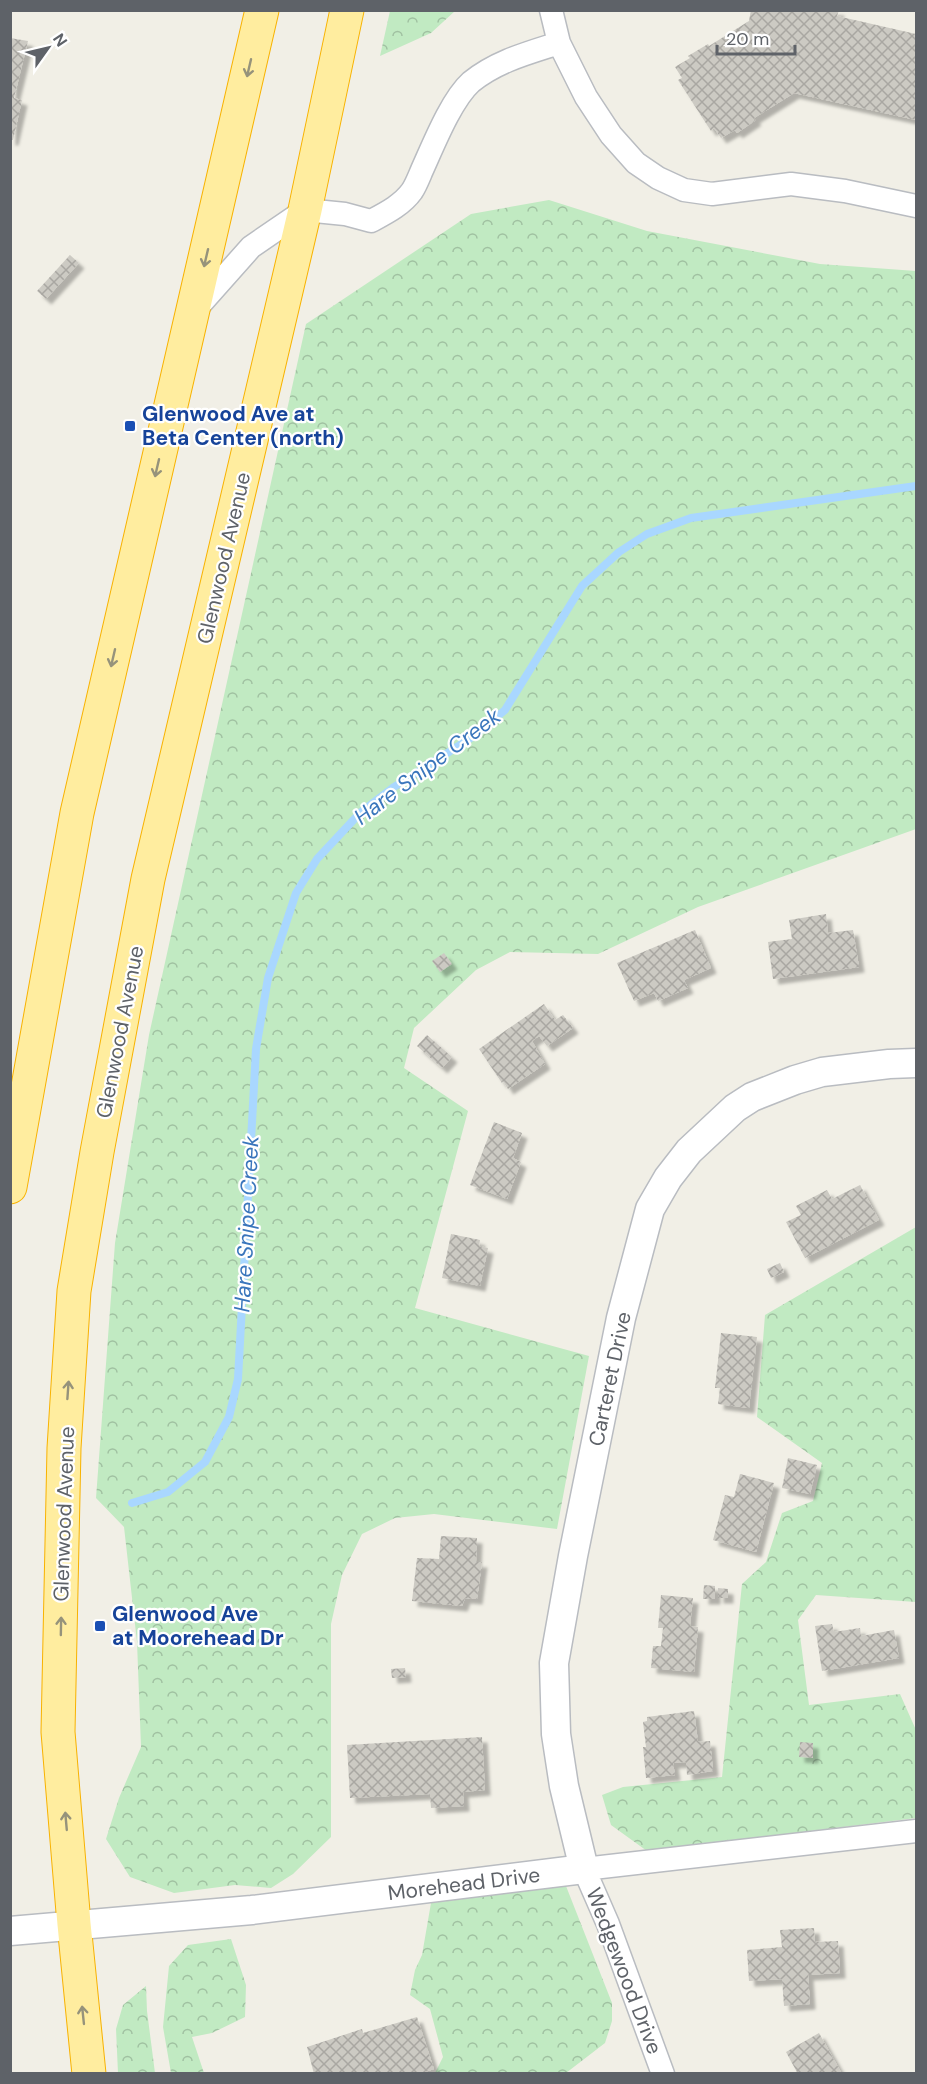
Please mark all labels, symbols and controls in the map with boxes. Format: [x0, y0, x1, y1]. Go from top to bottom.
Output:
north arrow [18, 18, 78, 78]
scale bar [717, 18, 795, 56]
text: 20 m [726, 27, 769, 51]
text: N [48, 29, 72, 51]
one-way arrow [243, 57, 254, 77]
one-way arrow [200, 247, 211, 267]
place label: Glenwood Ave at Beta Center (north) [142, 400, 344, 452]
marker: Glenwood Ave at Beta Center (north) [123, 419, 137, 433]
one-way arrow [151, 458, 163, 477]
street label: Glenwood Avenue [191, 469, 257, 647]
one-way arrow [107, 648, 119, 667]
water label: Hare Snipe Creek [348, 701, 507, 831]
street label: Glenwood Avenue [90, 943, 150, 1121]
water label: Hare Snipe Creek [227, 1134, 266, 1313]
street label: Carteret Drive [582, 1309, 638, 1449]
one-way arrow [63, 1380, 74, 1400]
street label: Glenwood Avenue [47, 1426, 81, 1602]
place label: Glenwood Ave at Moorehead Dr [112, 1600, 284, 1652]
one-way arrow [55, 1617, 66, 1637]
marker: Glenwood Ave at Moorehead Dr [93, 1619, 107, 1633]
one-way arrow [60, 1812, 71, 1832]
street label: Morehead Drive [386, 1861, 542, 1907]
street label: Wedgewood Drive [579, 1884, 669, 2058]
one-way arrow [77, 2006, 88, 2026]

